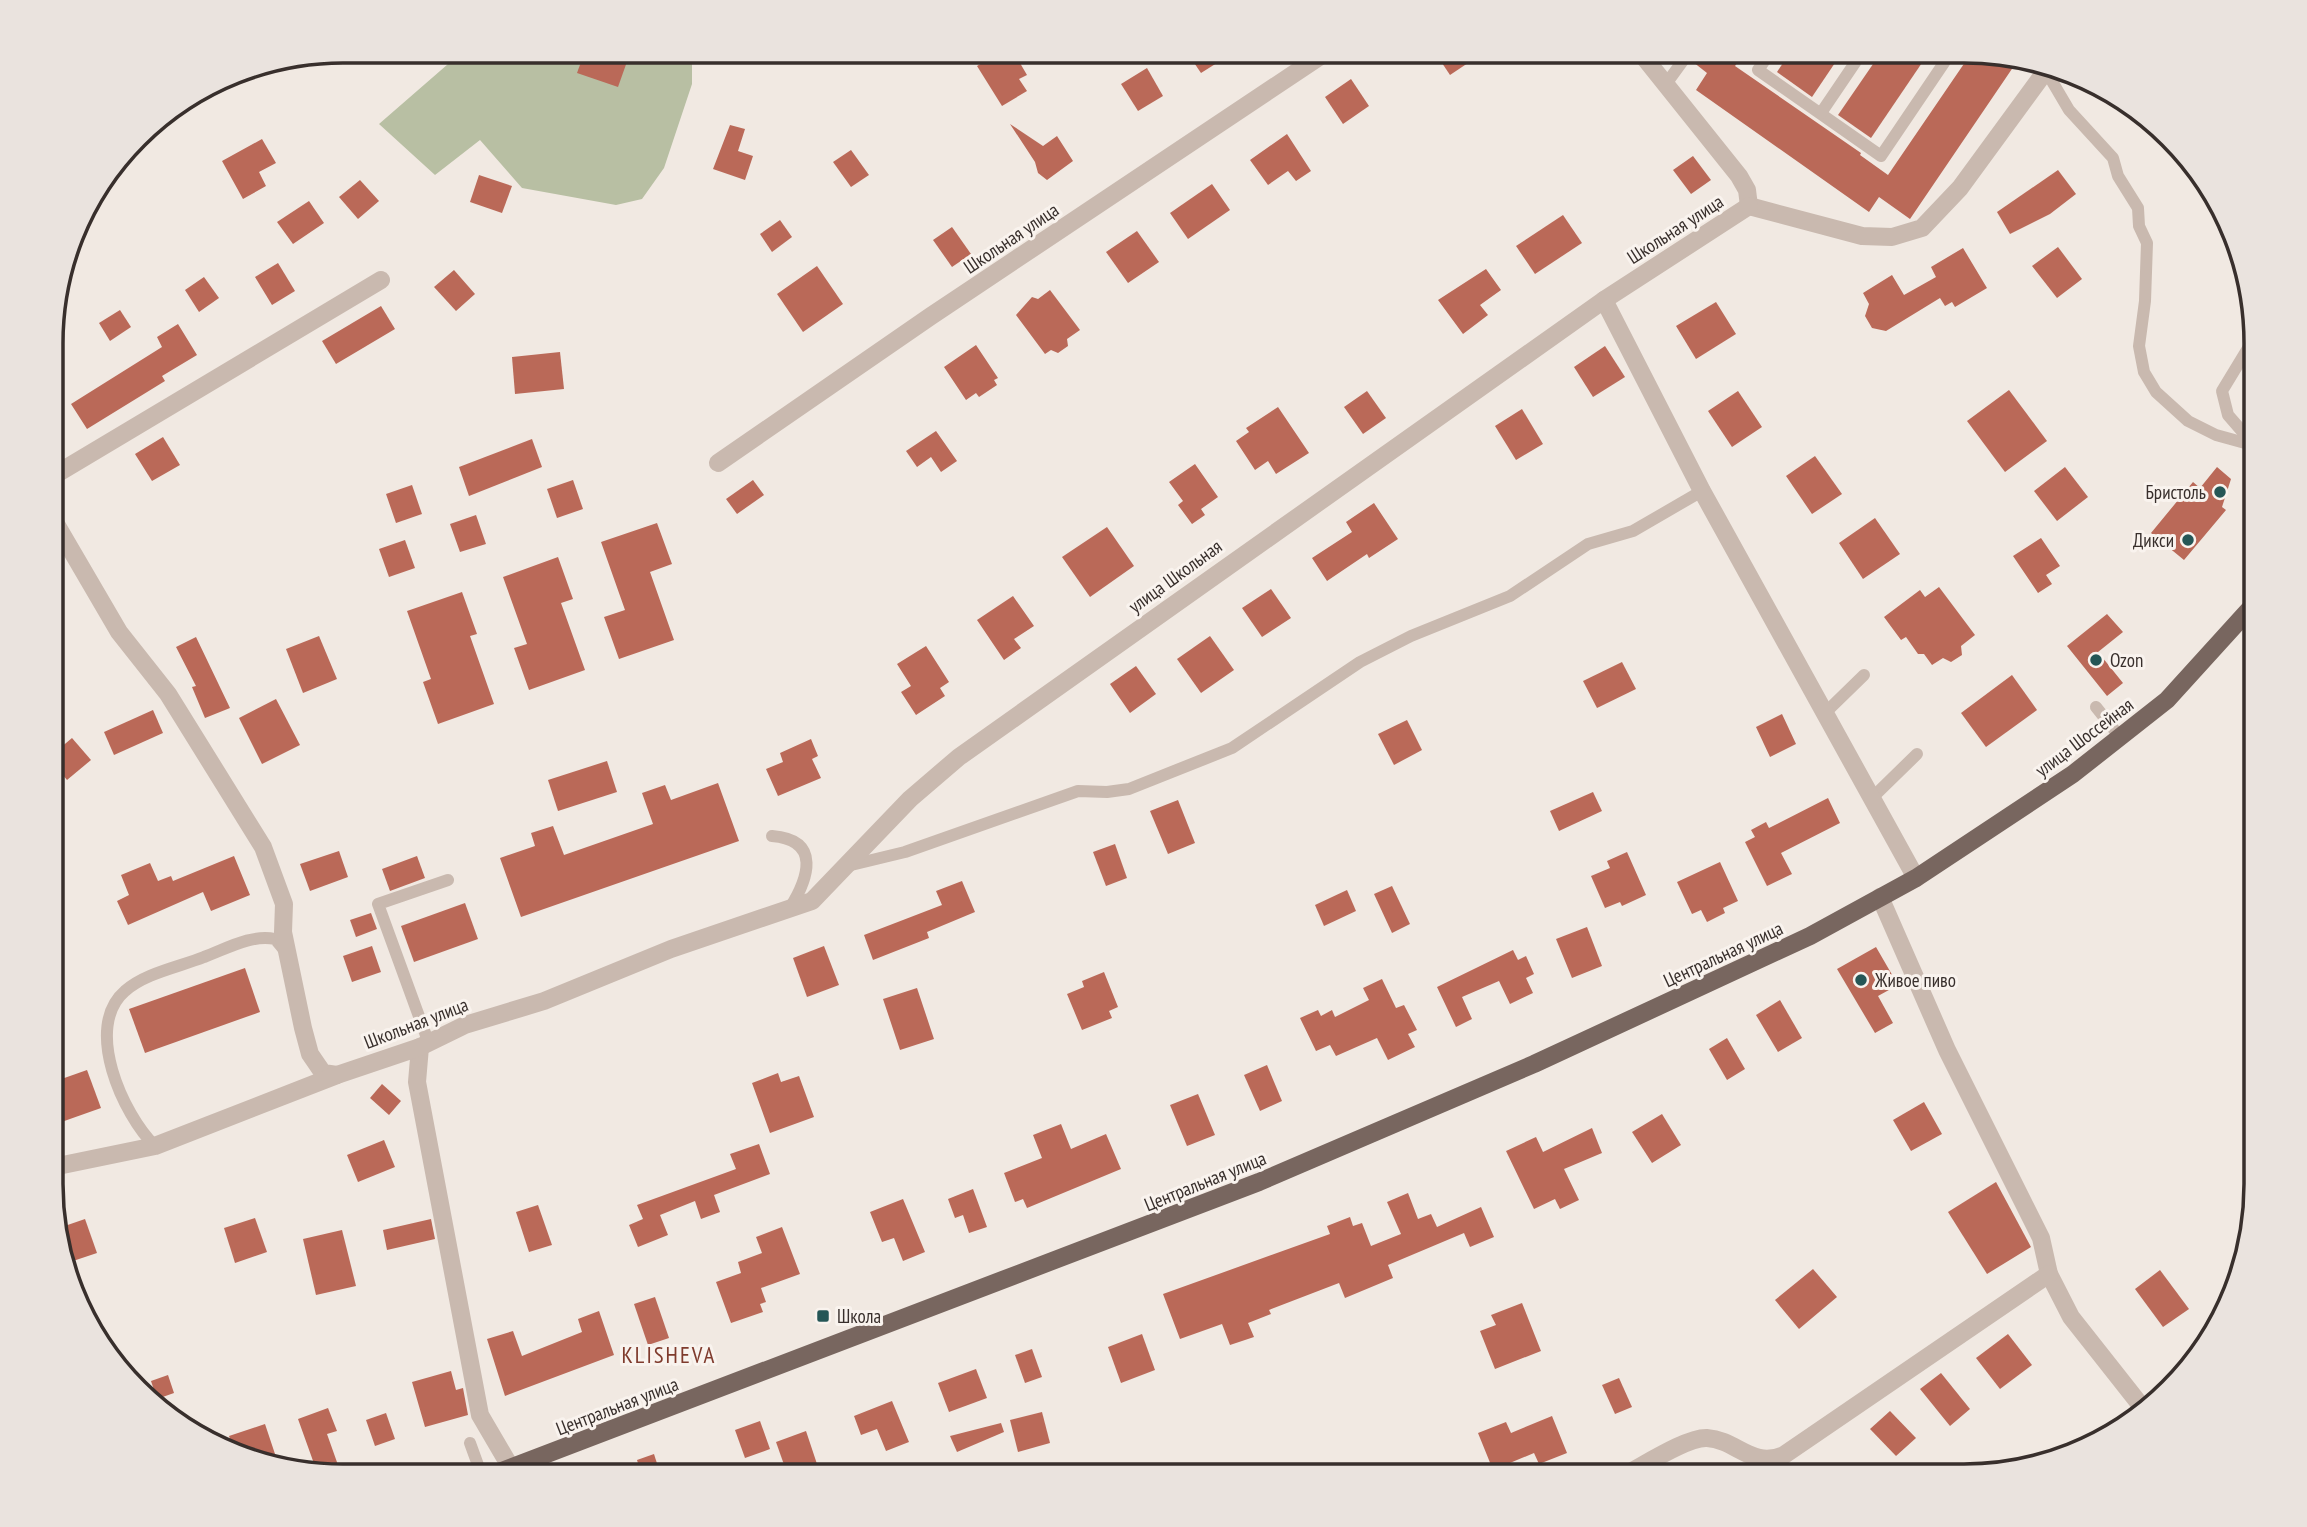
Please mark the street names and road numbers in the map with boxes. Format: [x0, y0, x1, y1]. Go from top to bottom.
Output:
street label: Школьная улица [1622, 189, 1728, 269]
street label: Школьная улица [959, 197, 1063, 279]
street label: улица Школьная [1124, 534, 1226, 618]
street label: улица Шоссейная [2030, 692, 2138, 782]
street label: Центральная улица [1659, 916, 1787, 992]
street label: Школьная улица [360, 992, 472, 1054]
street label: Центральная улица [1141, 1146, 1269, 1216]
street label: Центральная улица [552, 1372, 682, 1440]

